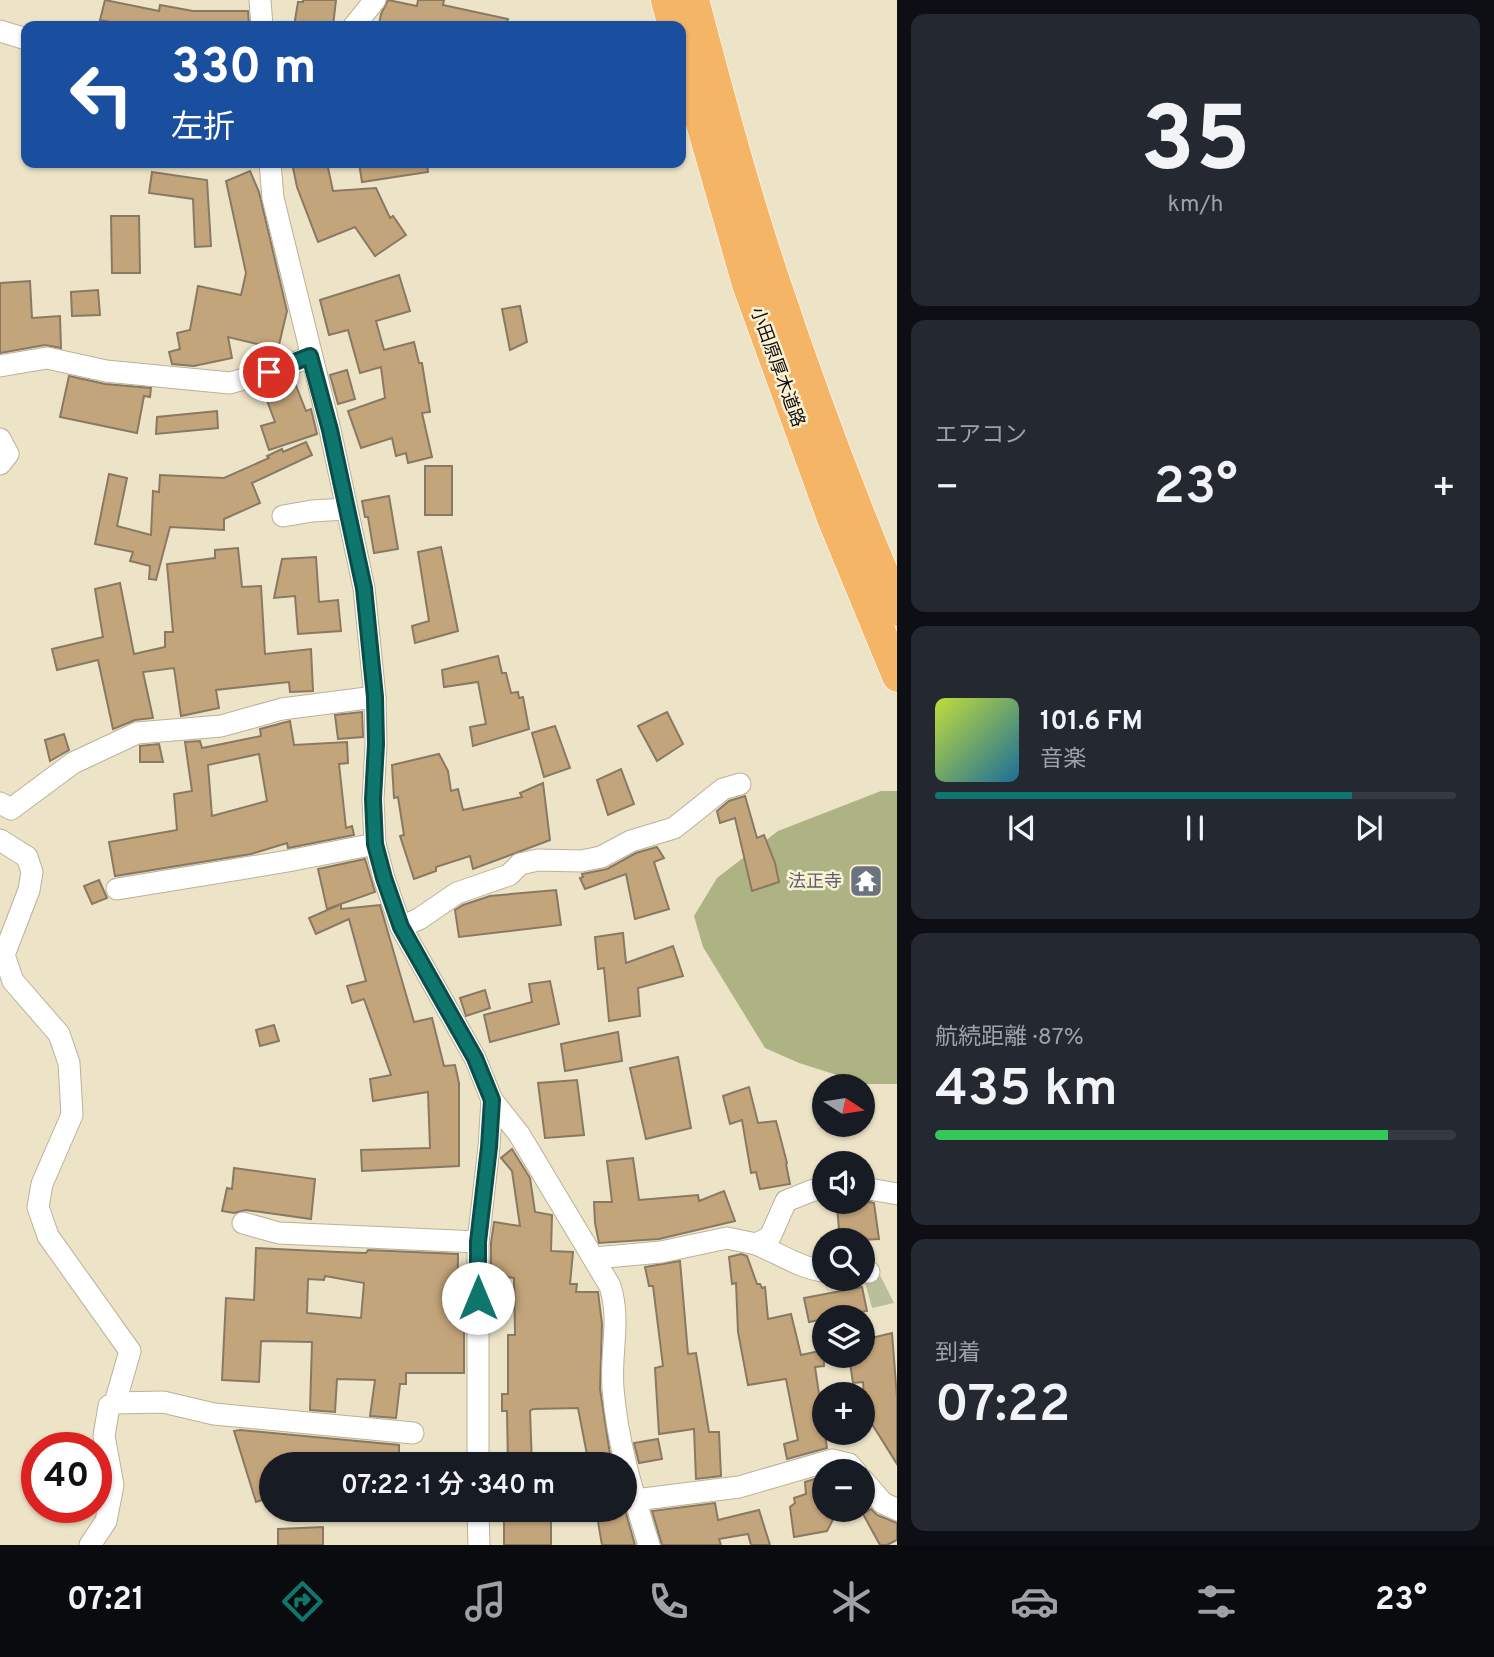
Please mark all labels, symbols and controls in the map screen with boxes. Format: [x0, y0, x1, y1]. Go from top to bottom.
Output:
text: 330 m [171, 39, 316, 101]
icon: left [56, 49, 147, 140]
text: 35 [1140, 88, 1251, 203]
text: 左折 [171, 109, 235, 149]
text: km/h [1168, 191, 1223, 220]
street label: 小田原厚木道路 [744, 304, 809, 431]
pin [239, 342, 299, 402]
icon: arrive [250, 353, 288, 391]
text: エアコン [935, 422, 1027, 451]
text: 23° [1153, 456, 1238, 522]
text: − [935, 465, 960, 514]
text: + [1431, 465, 1456, 514]
text: 101.6 FM [1040, 706, 1143, 739]
text: 音楽 [1040, 746, 1086, 775]
icon: previous [1003, 809, 1041, 847]
icon: pause [1176, 809, 1214, 847]
icon: next [1350, 809, 1388, 847]
temple icon: 法正寺 [847, 862, 885, 900]
place label: 法正寺 [788, 871, 842, 894]
text: 航続距離 · 87% [935, 1024, 1084, 1053]
text: 435 km [935, 1058, 1118, 1124]
north arrow [812, 1074, 875, 1138]
map controls [812, 1074, 875, 1522]
button: sound [812, 1151, 875, 1214]
button: search [812, 1228, 875, 1291]
position arrow [441, 1261, 515, 1335]
button: layers [812, 1305, 875, 1368]
text: 到着 [935, 1340, 981, 1369]
text: 07:22 [935, 1374, 1071, 1440]
button: + [812, 1382, 875, 1445]
speed limit sign: 40 [21, 1432, 112, 1523]
button: − [812, 1459, 875, 1522]
text: 07:22 · 1 分 · 340 m [341, 1470, 555, 1503]
icon: directions [278, 1577, 327, 1626]
icon: music [461, 1577, 510, 1626]
icon: phone [644, 1577, 693, 1626]
icon: climate [827, 1577, 876, 1626]
icon: car [1010, 1577, 1059, 1626]
icon: filters [1192, 1577, 1241, 1626]
text: 07:21 [67, 1581, 145, 1621]
text: 23° [1375, 1581, 1427, 1621]

